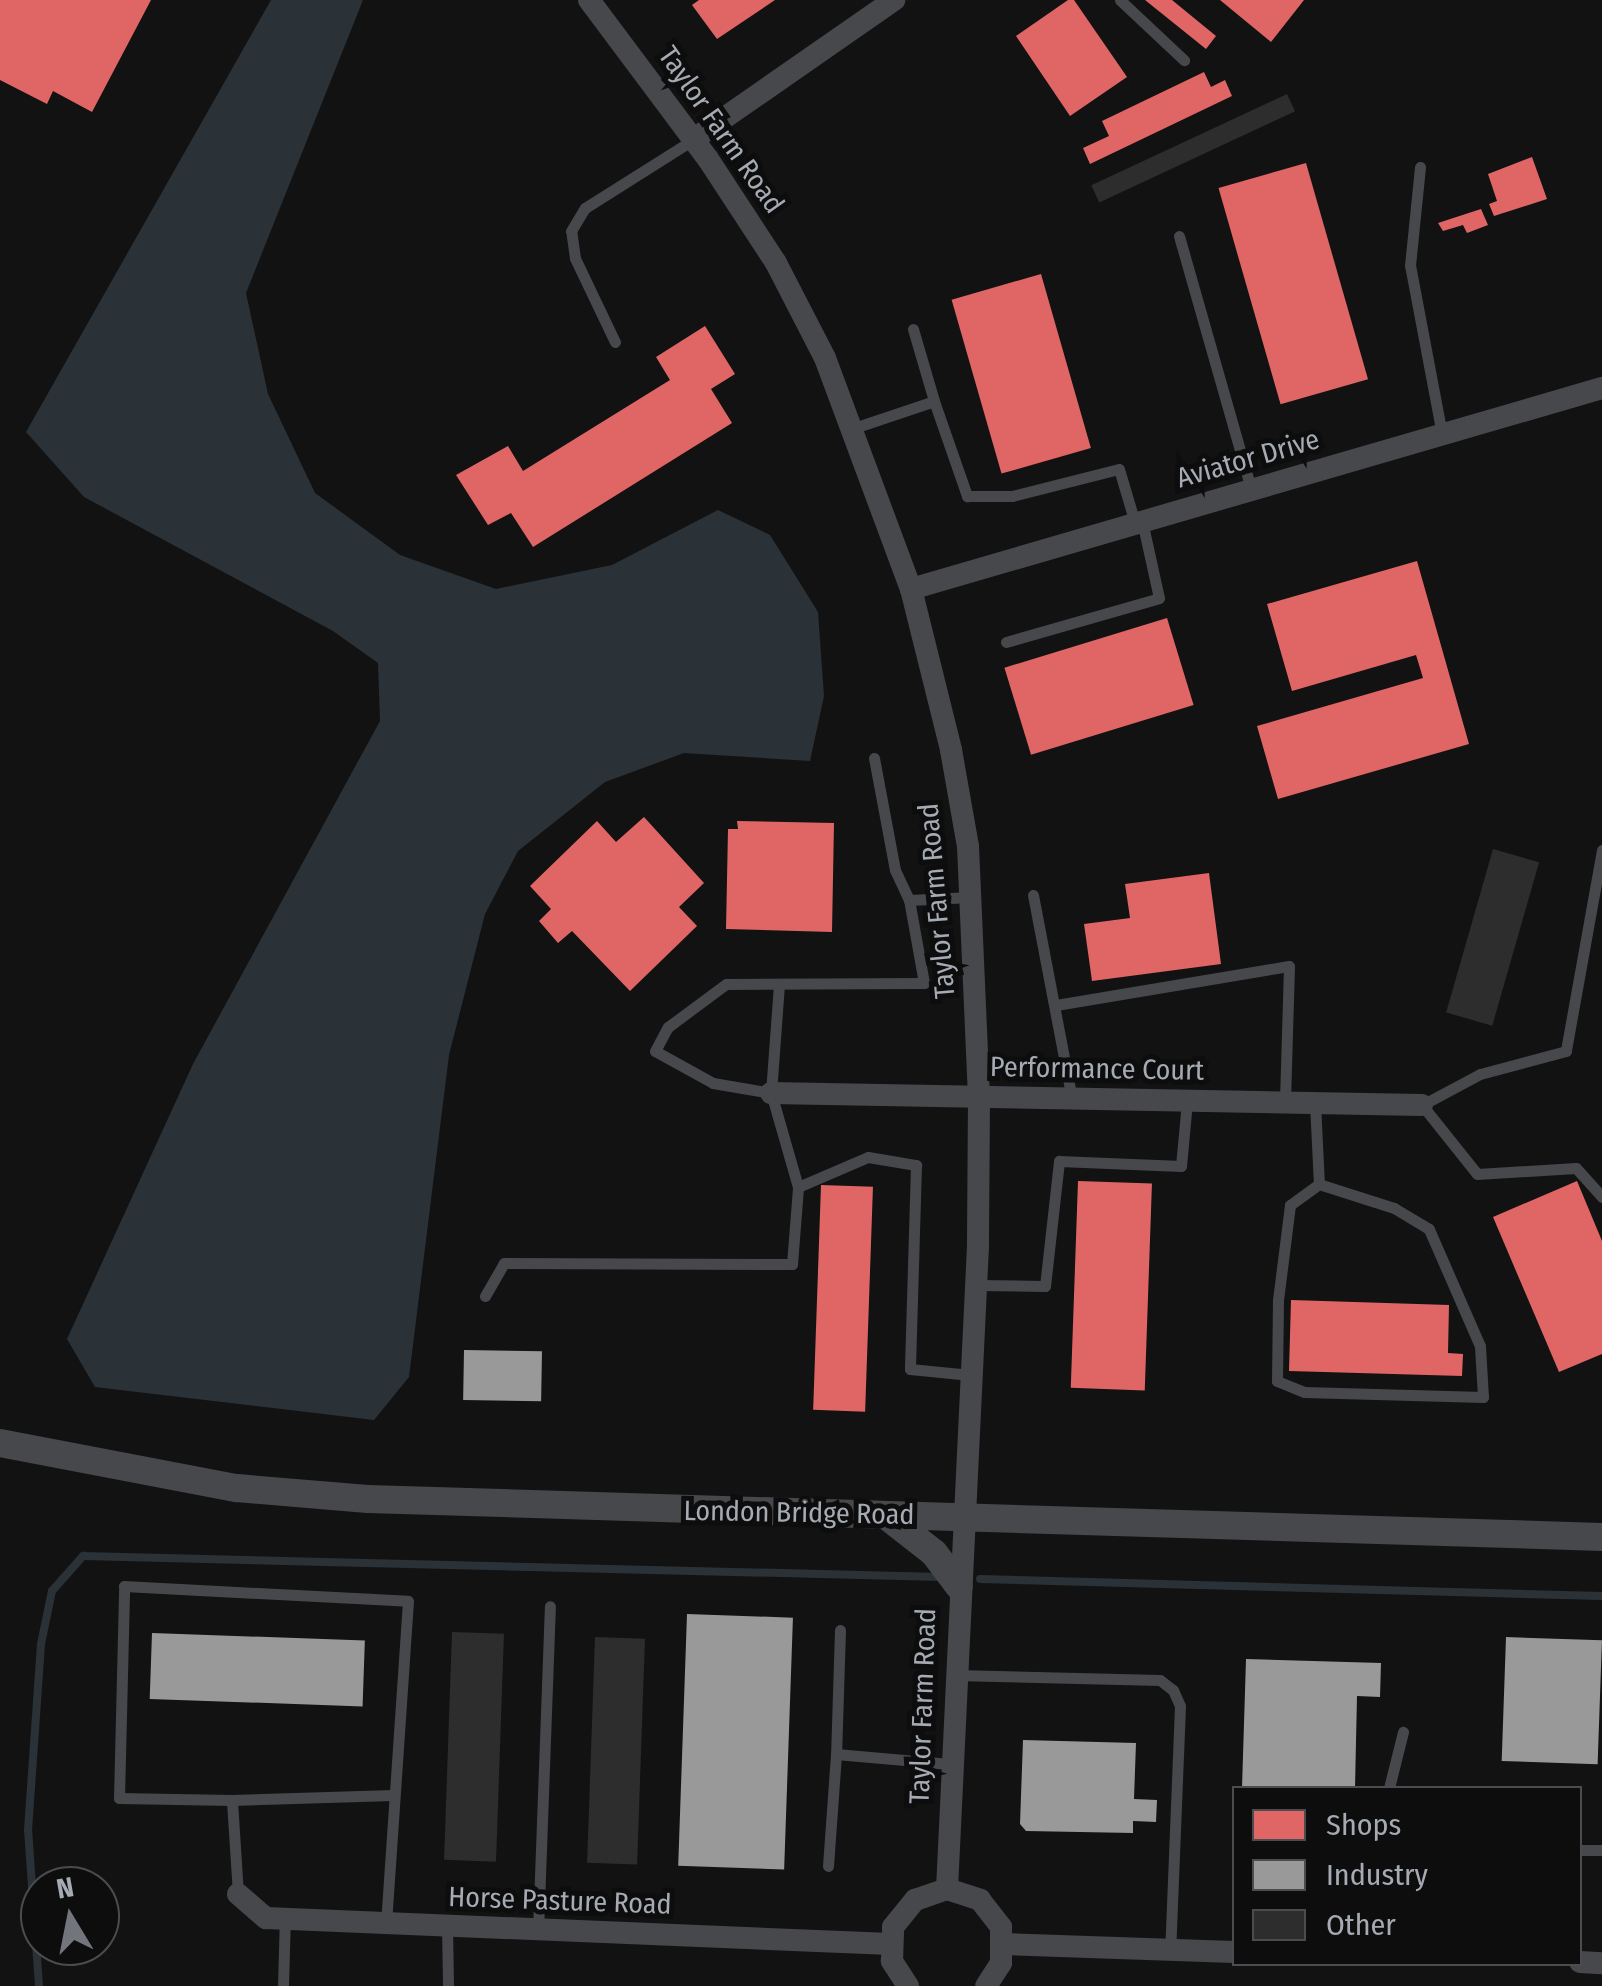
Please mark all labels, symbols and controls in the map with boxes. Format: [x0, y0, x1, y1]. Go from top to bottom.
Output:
street label: Taylor Farm Road [651, 40, 791, 220]
street label: Aviator Drive [1173, 423, 1323, 495]
street label: Taylor Farm Road [912, 802, 962, 1000]
street label: Performance Court [990, 1050, 1204, 1088]
street label: London Bridge Road [683, 1494, 915, 1532]
street label: Taylor Farm Road [903, 1608, 943, 1804]
legend [1232, 1786, 1582, 1966]
text: Shops [1326, 1807, 1401, 1843]
text: Industry [1326, 1857, 1428, 1893]
north arrow [20, 1866, 120, 1966]
text: N [54, 1870, 76, 1906]
street label: Horse Pasture Road [448, 1880, 672, 1922]
text: Other [1326, 1907, 1396, 1943]

